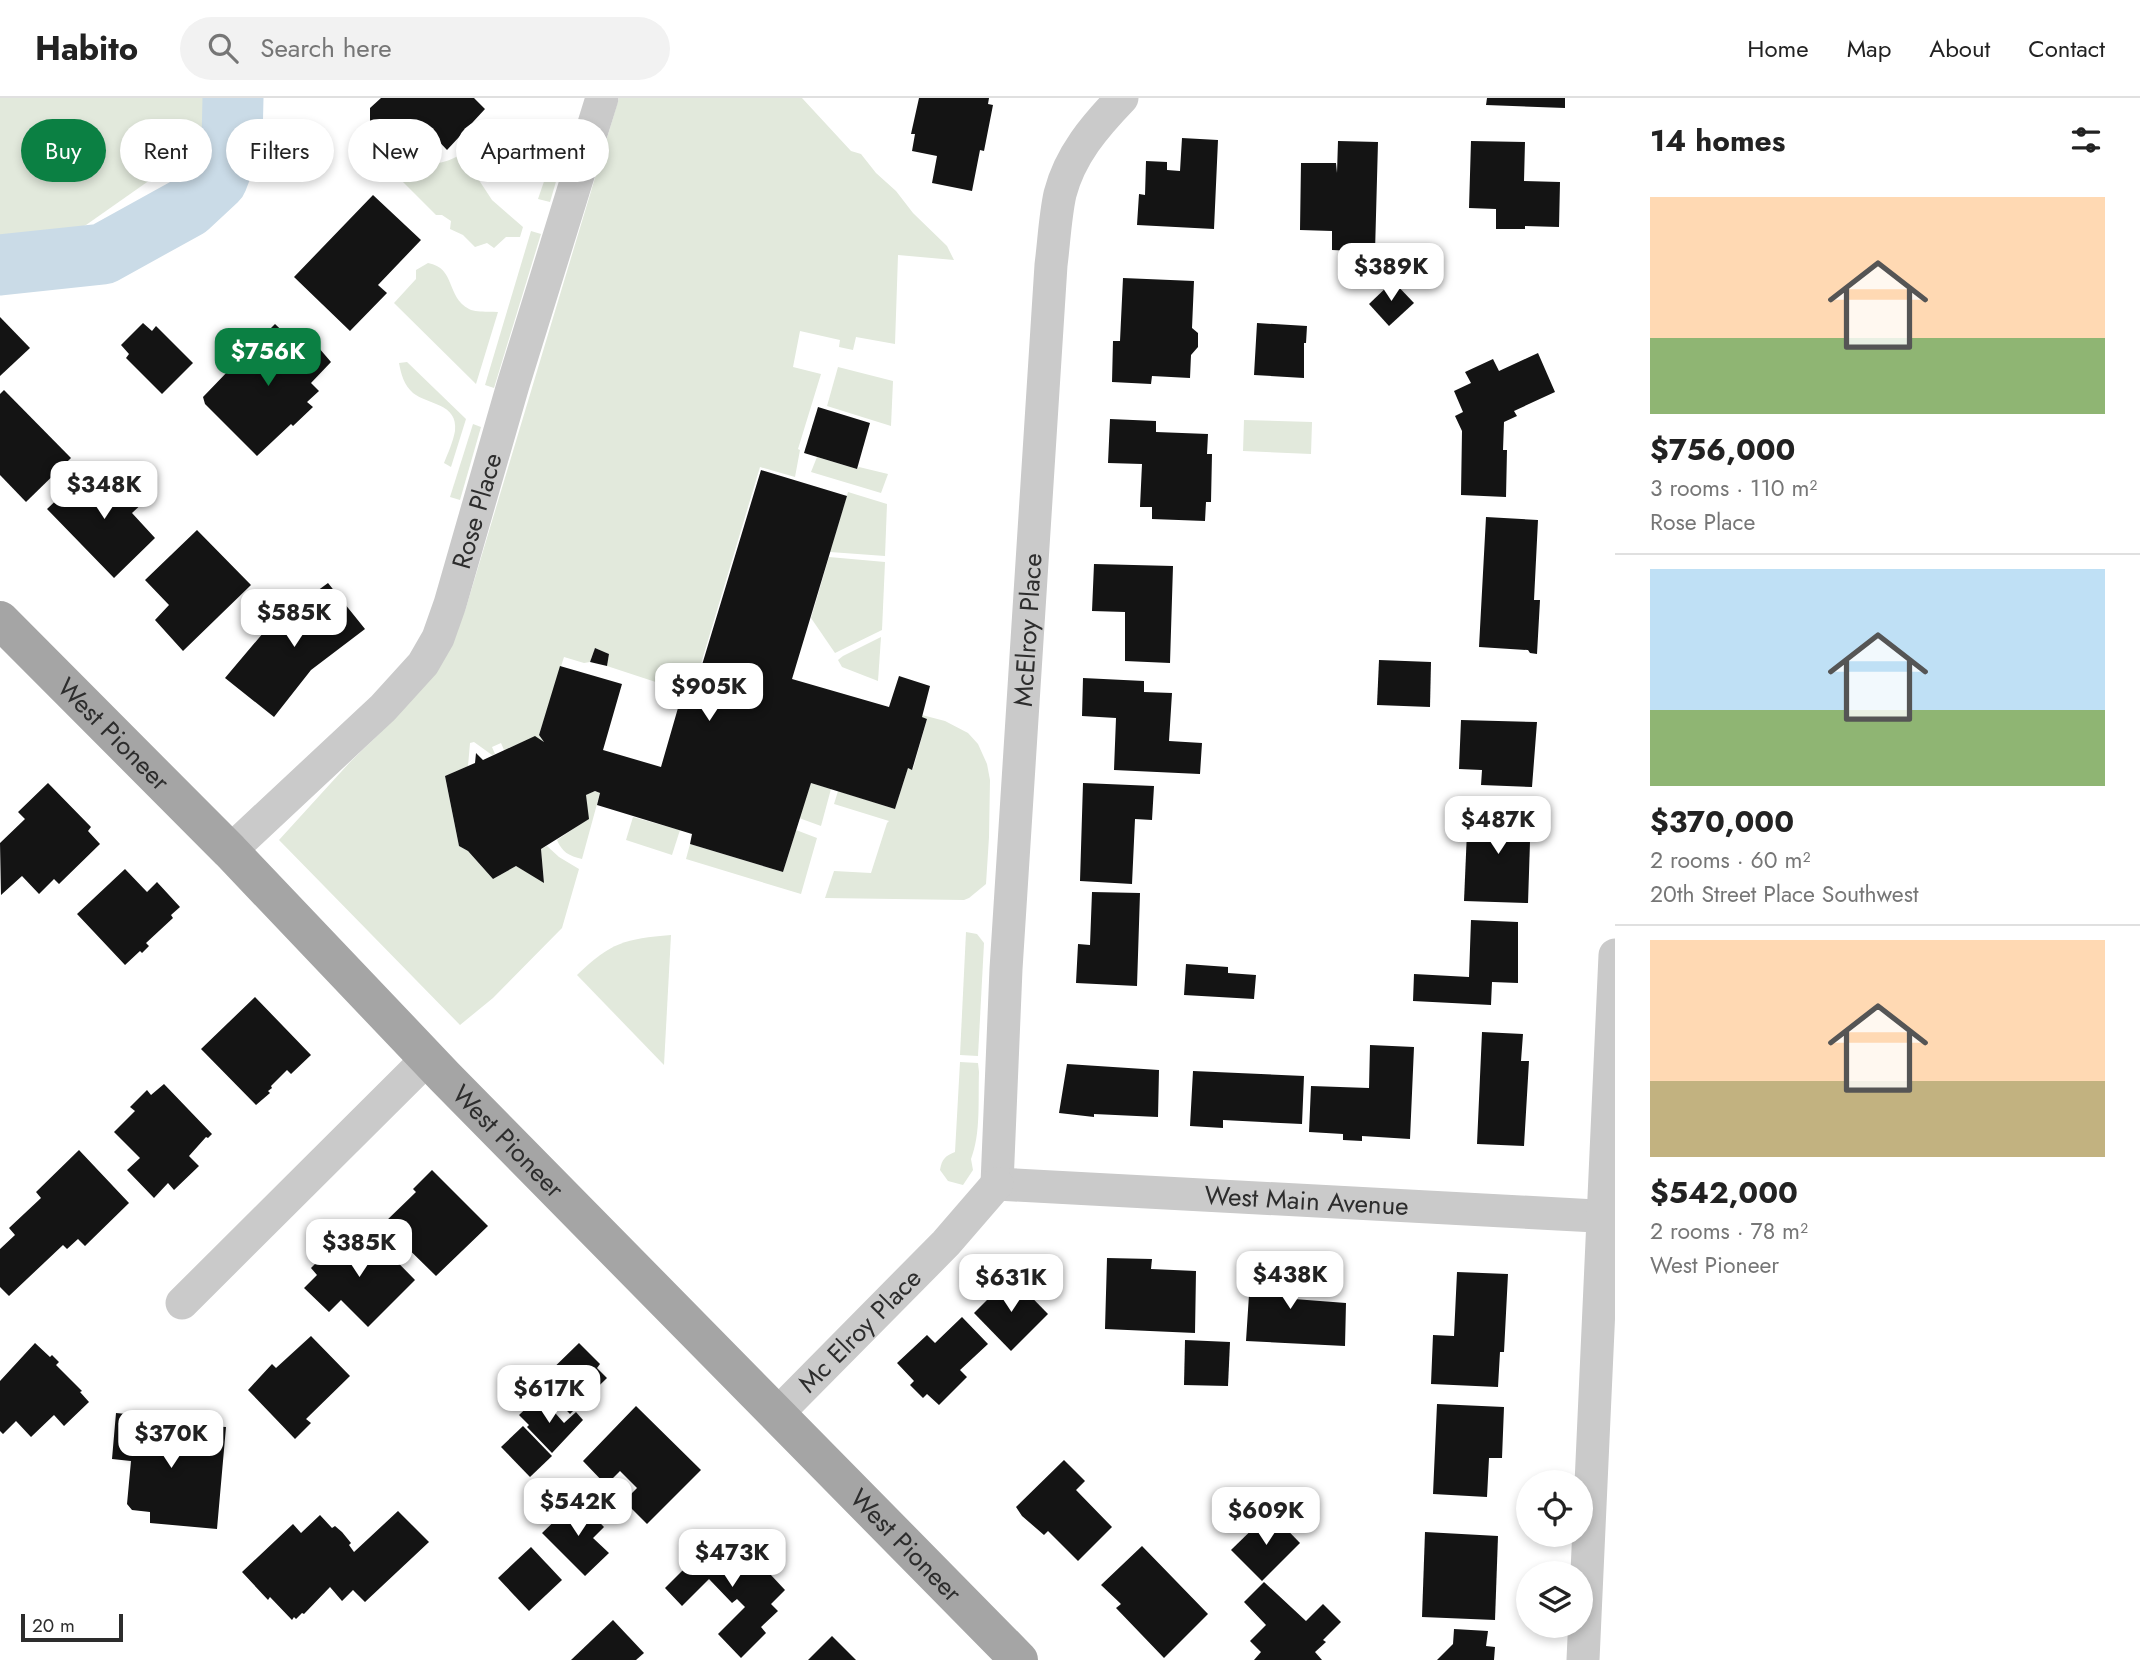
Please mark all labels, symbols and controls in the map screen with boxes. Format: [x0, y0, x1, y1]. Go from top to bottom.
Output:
search box [180, 17, 670, 80]
text: Habito [35, 25, 138, 72]
icon: search [204, 29, 242, 67]
text: Search here [260, 29, 392, 67]
text: Home [1747, 31, 1809, 66]
text: Map [1847, 31, 1891, 66]
text: About [1929, 31, 1990, 66]
text: Contact [2028, 31, 2105, 66]
chip: Buy [21, 119, 106, 182]
chip: Rent [120, 119, 212, 182]
chip: Filters [226, 119, 334, 182]
chip: New [348, 119, 442, 182]
chip: Apartment [456, 119, 609, 182]
text: 14 homes [1650, 119, 1785, 162]
icon: filters [2067, 121, 2105, 159]
icon: home [1815, 242, 1941, 368]
pin: $389K [1342, 244, 1440, 303]
text: $389K [1354, 249, 1428, 283]
pin: $756K [219, 328, 317, 388]
text: $756K [231, 334, 305, 368]
text: $756,000 [1650, 428, 1795, 471]
street label: Rose Place [442, 448, 512, 573]
pin: $348K [55, 462, 153, 521]
text: $348K [66, 467, 142, 501]
text: 3 rooms · 110 m² [1650, 471, 1817, 505]
text: Rose Place [1650, 505, 1755, 539]
street label: McElroy Place [1004, 552, 1052, 708]
pin: $585K [245, 589, 343, 649]
text: $585K [257, 595, 331, 629]
icon: home [1815, 614, 1941, 740]
pin: $905K [660, 664, 758, 723]
street label: West Pioneer [49, 669, 179, 799]
text: $905K [671, 669, 747, 703]
pin: $487K [1449, 796, 1547, 856]
text: $370,000 [1650, 800, 1794, 843]
text: $487K [1461, 802, 1535, 836]
text: 2 rooms · 60 m² [1650, 843, 1810, 877]
text: 20th Street Place Southwest [1650, 877, 1919, 911]
icon: home [1815, 985, 1941, 1111]
street label: West Pioneer [443, 1076, 573, 1207]
text: $542,000 [1650, 1171, 1798, 1214]
street label: West Main Avenue [1203, 1176, 1410, 1225]
text: 2 rooms · 78 m² [1650, 1214, 1808, 1248]
pin: $385K [310, 1220, 408, 1279]
text: $385K [322, 1225, 396, 1259]
text: West Pioneer [1650, 1248, 1779, 1282]
pin: $438K [1241, 1252, 1339, 1311]
pin: $631K [962, 1254, 1060, 1314]
text: $438K [1252, 1257, 1328, 1291]
street label: Mc Elroy Place [789, 1259, 930, 1401]
text: $631K [975, 1260, 1047, 1294]
pin: $617K [500, 1366, 598, 1425]
text: $617K [513, 1371, 585, 1405]
pin: $370K [122, 1410, 220, 1470]
text: $370K [134, 1416, 208, 1450]
map controls [1516, 1470, 1593, 1638]
button: locate [1516, 1470, 1593, 1547]
pin: $542K [529, 1478, 627, 1538]
street label: West Pioneer [841, 1480, 971, 1611]
text: $542K [540, 1484, 616, 1518]
pin: $609K [1217, 1488, 1315, 1547]
text: $609K [1228, 1493, 1304, 1527]
pin: $473K [683, 1530, 781, 1589]
text: $473K [695, 1535, 769, 1569]
button: layers [1516, 1561, 1593, 1638]
scale bar [21, 1611, 122, 1643]
text: 20 m [32, 1612, 75, 1639]

